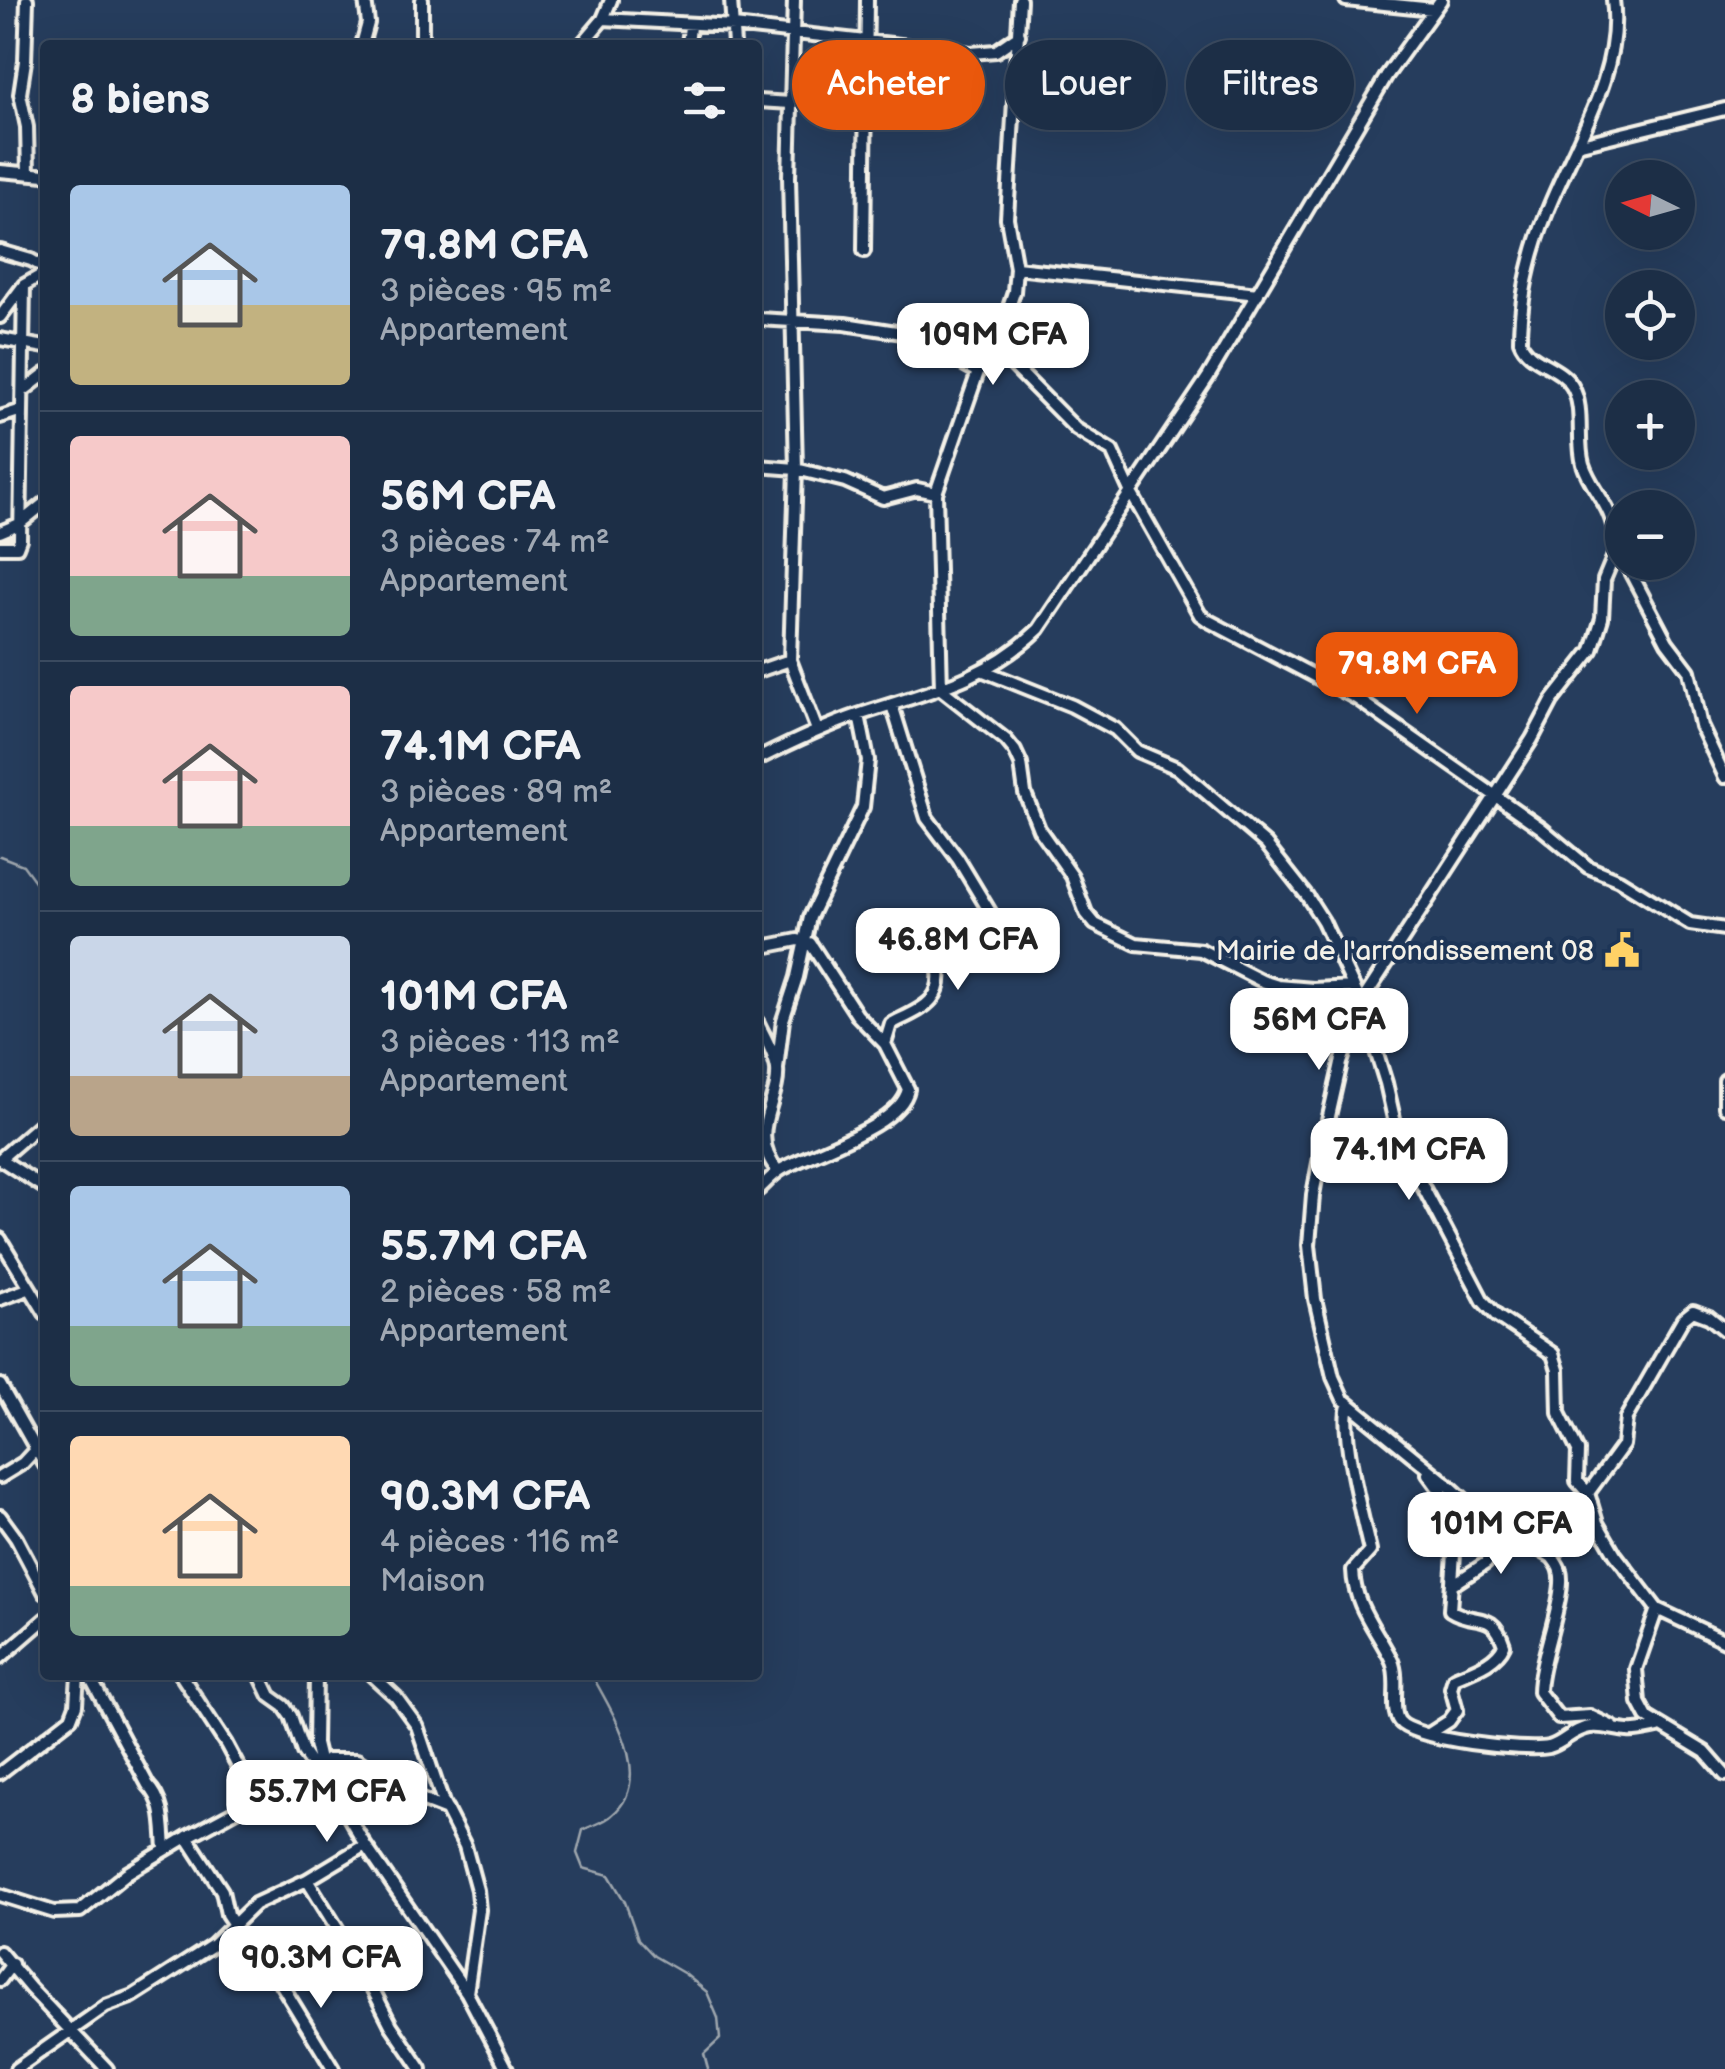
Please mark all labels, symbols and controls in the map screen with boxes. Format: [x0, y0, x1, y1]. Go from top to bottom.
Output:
chip: Acheter [792, 40, 985, 130]
chip: Louer [1005, 40, 1166, 130]
chip: Filtres [1186, 40, 1354, 130]
icon: filters [677, 73, 732, 128]
text: 8 biens [70, 75, 210, 126]
north arrow [1605, 160, 1695, 250]
map controls [1605, 160, 1695, 580]
text: 79.8M CFA [380, 221, 588, 272]
icon: home [150, 225, 270, 345]
button: locate [1605, 270, 1695, 360]
text: 3 pièces · 95 m² [380, 272, 612, 311]
pin: 109M CFA [890, 303, 1096, 388]
text: Appartement [380, 311, 568, 350]
text: 109M CFA [919, 316, 1067, 355]
button: + [1605, 380, 1695, 470]
text: 56M CFA [380, 472, 555, 523]
icon: home [150, 476, 270, 596]
button: − [1605, 490, 1695, 580]
text: 3 pièces · 74 m² [380, 523, 610, 562]
text: Appartement [380, 562, 568, 601]
pin: 79.8M CFA [1303, 632, 1531, 717]
text: 79.8M CFA [1338, 645, 1496, 684]
text: 74.1M CFA [380, 722, 581, 773]
icon: home [150, 726, 270, 846]
text: 3 pièces · 89 m² [380, 773, 612, 812]
text: Appartement [380, 812, 568, 851]
pin: 46.8M CFA [844, 908, 1072, 993]
text: 46.8M CFA [878, 921, 1038, 960]
public building icon: Mairie de l'arrondissement 08 [1603, 931, 1641, 969]
place label: Mairie de l'arrondissement 08 [1216, 935, 1594, 968]
text: 101M CFA [380, 972, 567, 1023]
icon: home [150, 976, 270, 1096]
pin: 56M CFA [1227, 988, 1411, 1073]
text: 56M CFA [1252, 1001, 1386, 1040]
text: 3 pièces · 113 m² [380, 1023, 620, 1062]
text: Appartement [380, 1062, 568, 1101]
pin: 74.1M CFA [1295, 1118, 1523, 1203]
text: 74.1M CFA [1333, 1131, 1485, 1170]
text: 55.7M CFA [380, 1222, 587, 1273]
icon: home [150, 1226, 270, 1346]
text: 2 pièces · 58 m² [380, 1273, 611, 1312]
text: Appartement [380, 1312, 568, 1351]
text: 90.3M CFA [380, 1472, 590, 1523]
icon: home [150, 1476, 270, 1596]
pin: 101M CFA [1398, 1492, 1604, 1577]
text: 101M CFA [1430, 1505, 1572, 1544]
text: 4 pièces · 116 m² [380, 1523, 619, 1562]
text: Maison [380, 1562, 485, 1601]
pin: 55.7M CFA [213, 1760, 441, 1845]
text: 55.7M CFA [248, 1773, 406, 1812]
pin: 90.3M CFA [207, 1926, 435, 2011]
text: 90.3M CFA [241, 1939, 401, 1978]

